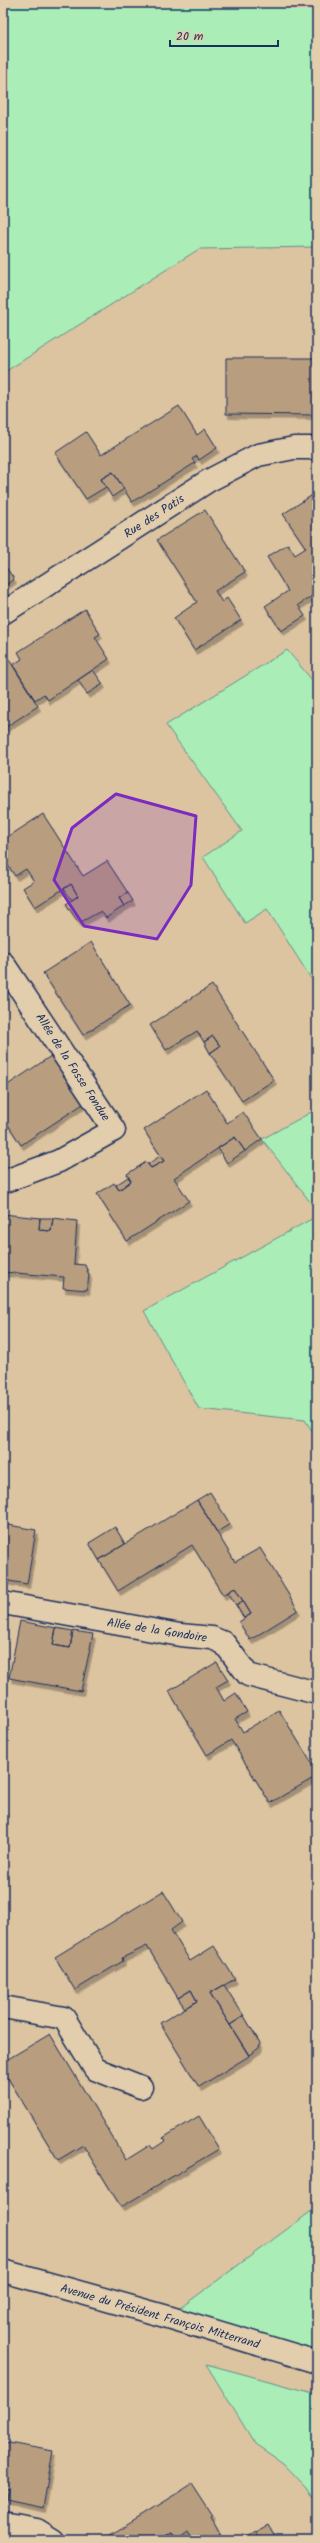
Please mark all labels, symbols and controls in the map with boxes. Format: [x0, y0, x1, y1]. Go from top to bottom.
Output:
scale bar [170, 22, 278, 48]
text: 20 m [176, 27, 204, 46]
street label: Rue des Patis [120, 490, 188, 543]
street label: Allée de la Fosse Fondue [30, 1009, 115, 1126]
street label: Allée de la Gondoire [106, 1613, 209, 1648]
street label: Avenue du Président François Mitterrand [58, 2279, 263, 2354]

